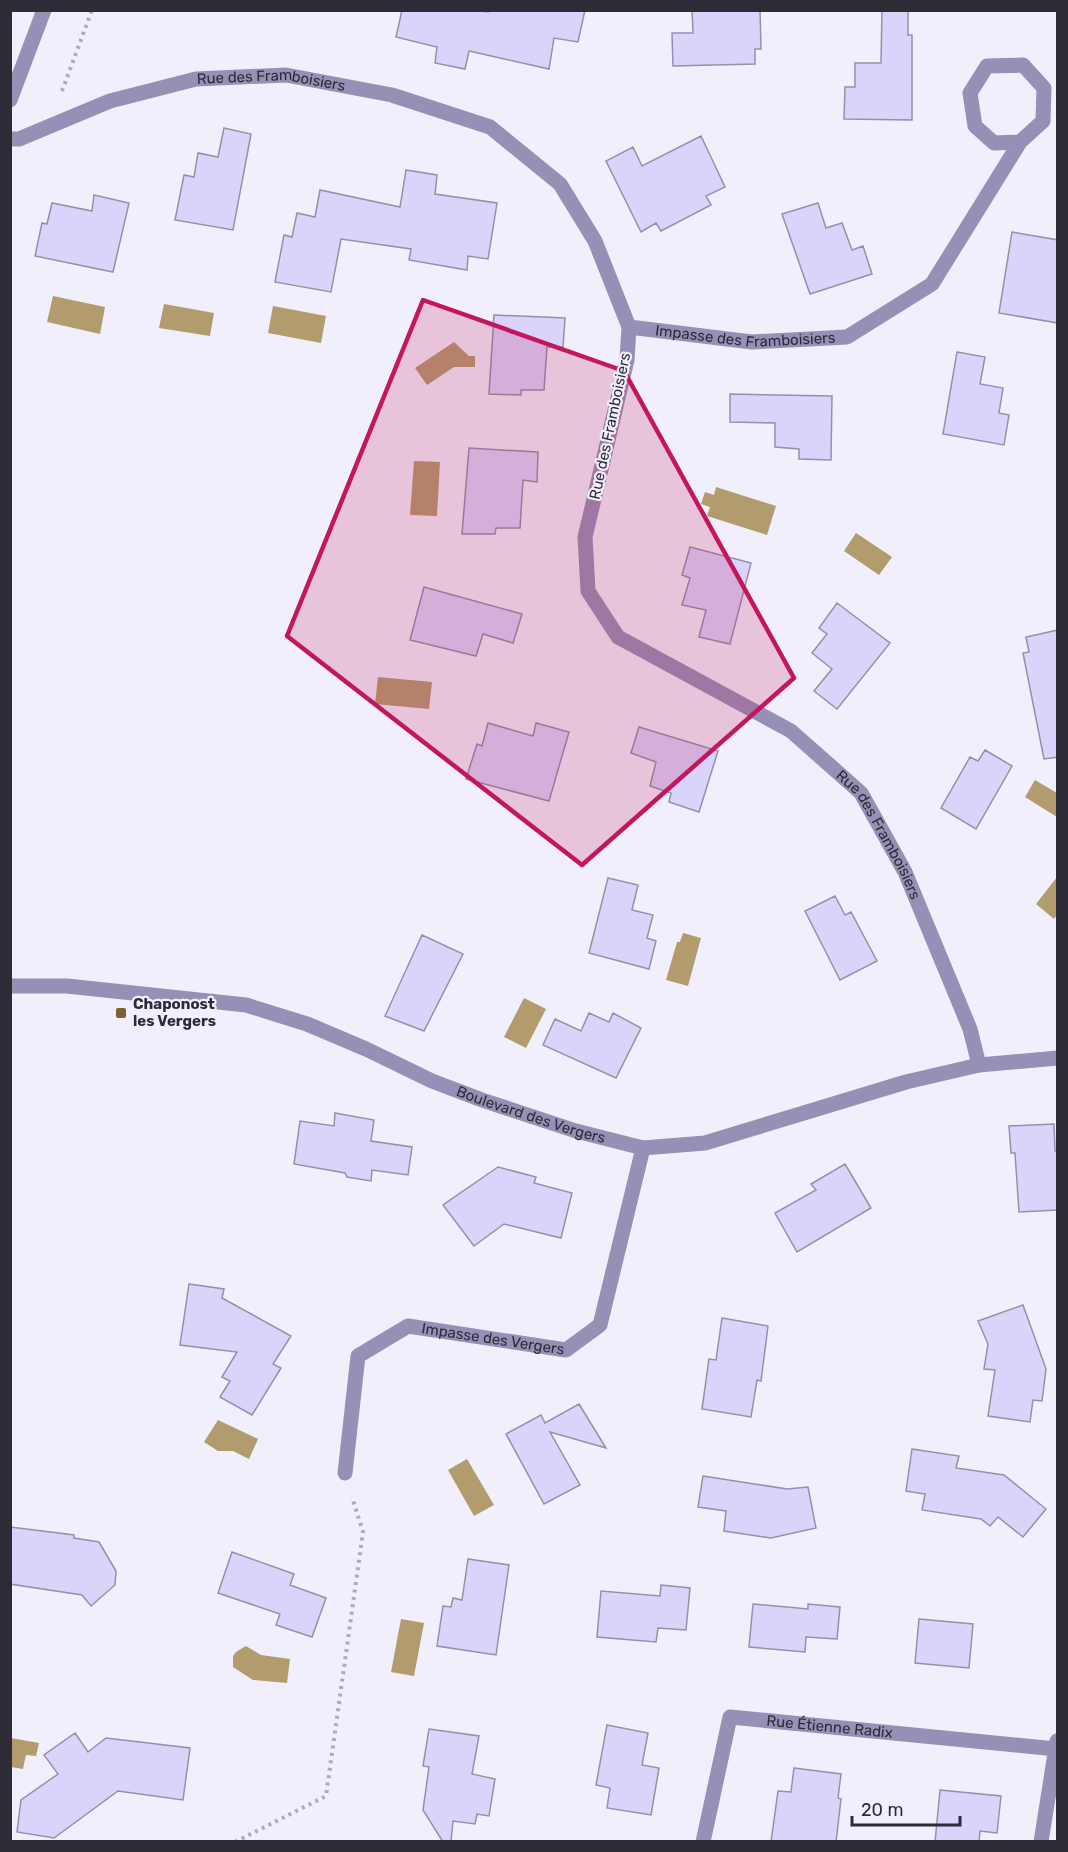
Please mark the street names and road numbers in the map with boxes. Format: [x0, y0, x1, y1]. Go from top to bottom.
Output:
street label: Rue des Framboisiers [196, 66, 347, 95]
street label: Impasse des Framboisiers [654, 321, 836, 351]
street label: Rue des Framboisiers [586, 351, 634, 501]
street label: Rue des Framboisiers [832, 766, 925, 903]
street label: Boulevard des Vergers [454, 1082, 608, 1147]
street label: Impasse des Vergers [420, 1319, 566, 1359]
street label: Rue Étienne Radix [766, 1712, 894, 1742]

